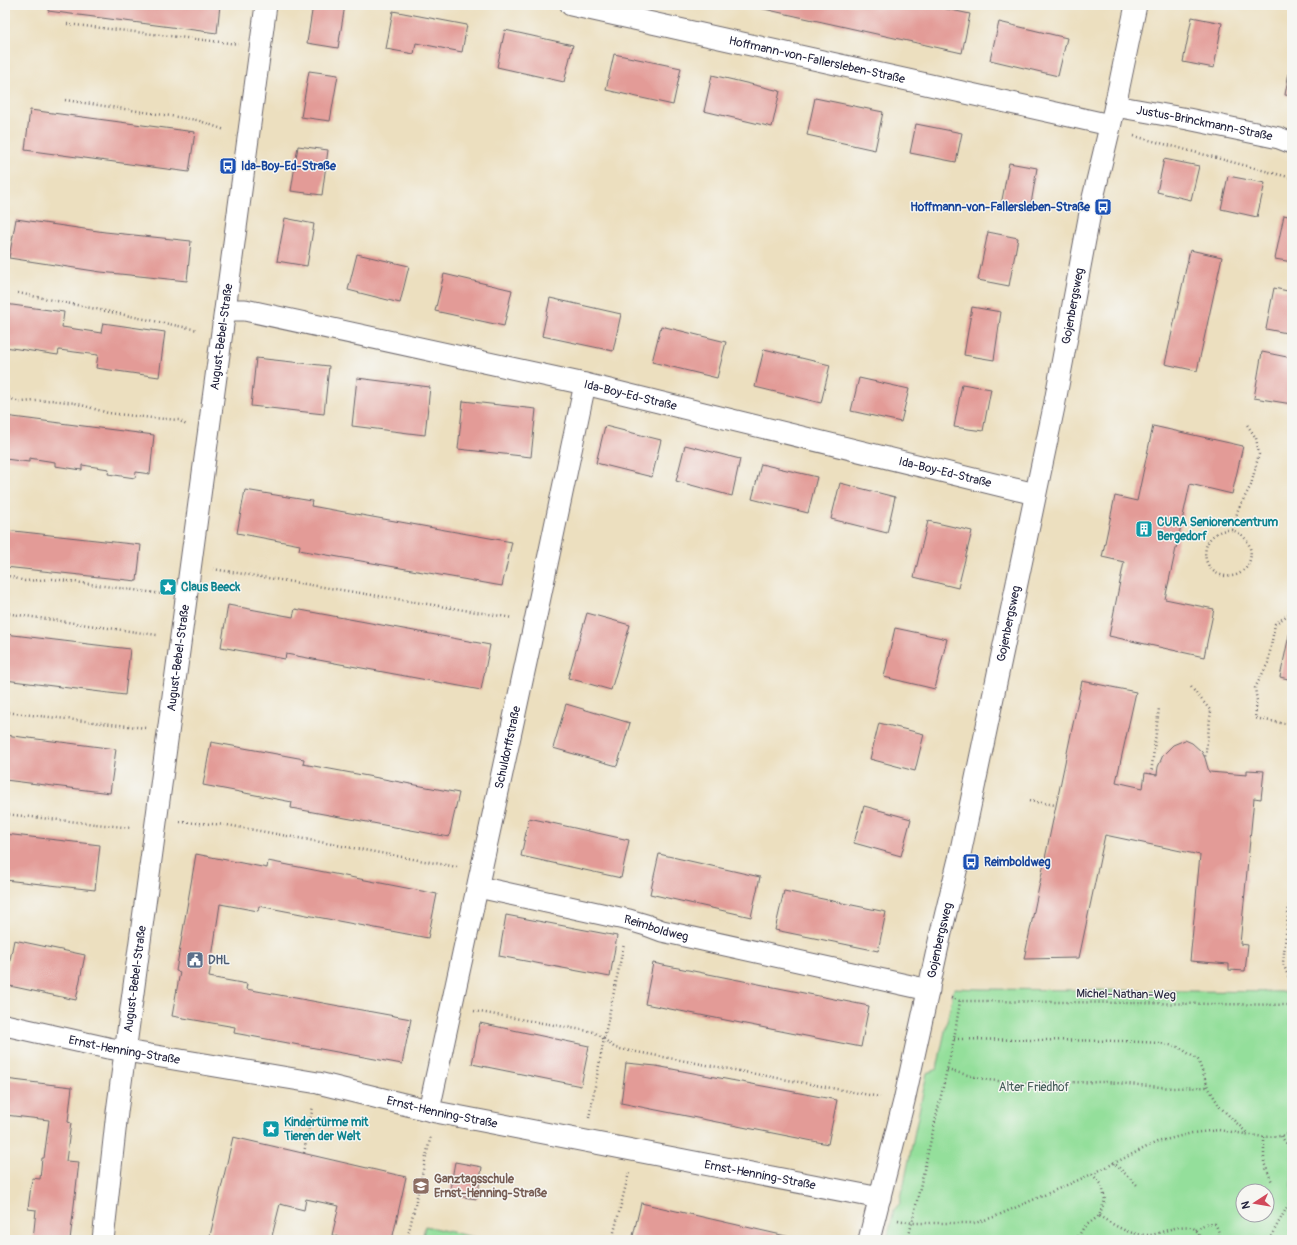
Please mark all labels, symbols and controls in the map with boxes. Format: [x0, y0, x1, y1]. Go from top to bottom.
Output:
street label: Hoffmann-von-Fallersleben-Straße [727, 33, 906, 87]
street label: Justus-Brinckmann-Straße [1135, 103, 1274, 144]
bus stop icon: Ida-Boy-Ed-Straße [218, 156, 238, 176]
place label: Ida-Boy-Ed-Straße [241, 159, 337, 174]
bus stop icon: Hoffmann-von-Fallersleben-Straße [1093, 197, 1113, 217]
place label: Hoffmann-von-Fallersleben-Straße [910, 200, 1091, 215]
street label: Gojenbergsweg [1059, 267, 1088, 346]
street label: August-Bebel-Straße [207, 282, 236, 391]
street label: Ida-Boy-Ed-Straße [582, 377, 678, 414]
street label: Ida-Boy-Ed-Straße [897, 454, 993, 491]
place label: CURA Seniorencentrum Bergedorf [1157, 515, 1278, 544]
building icon: CURA Seniorencentrum Bergedorf [1134, 519, 1154, 539]
place icon: Claus Beeck [158, 577, 178, 597]
place label: Claus Beeck [181, 580, 241, 595]
street label: Gojenbergsweg [994, 584, 1024, 663]
street label: August-Bebel-Straße [164, 604, 193, 712]
street label: Schuldorffstraße [492, 705, 524, 790]
bus stop icon: Reimboldweg [961, 852, 981, 872]
place label: Reimboldweg [984, 855, 1051, 870]
street label: Gojenbergsweg [924, 901, 956, 980]
street label: Reimboldweg [623, 912, 690, 945]
street label: August-Bebel-Straße [121, 925, 150, 1033]
public building icon: DHL [185, 950, 205, 970]
place label: DHL [208, 953, 230, 968]
street label: Michel-Nathan-Weg [1076, 986, 1176, 1003]
street label: Ernst-Henning-Straße [67, 1032, 181, 1068]
park label: Alter Friedhof [999, 1080, 1069, 1095]
street label: Ernst-Henning-Straße [385, 1093, 499, 1132]
place label: Kindertürme mit Tieren der Welt [283, 1115, 370, 1144]
place icon: Kindertürme mit Tieren der Welt [261, 1119, 281, 1139]
street label: Ernst-Henning-Straße [703, 1157, 817, 1193]
place label: Ganztagsschule Ernst-Henning-Straße [434, 1172, 548, 1201]
school or university icon: Ganztagsschule Ernst-Henning-Straße [411, 1176, 431, 1196]
north arrow [1235, 1183, 1275, 1223]
text: N [1238, 1199, 1253, 1210]

